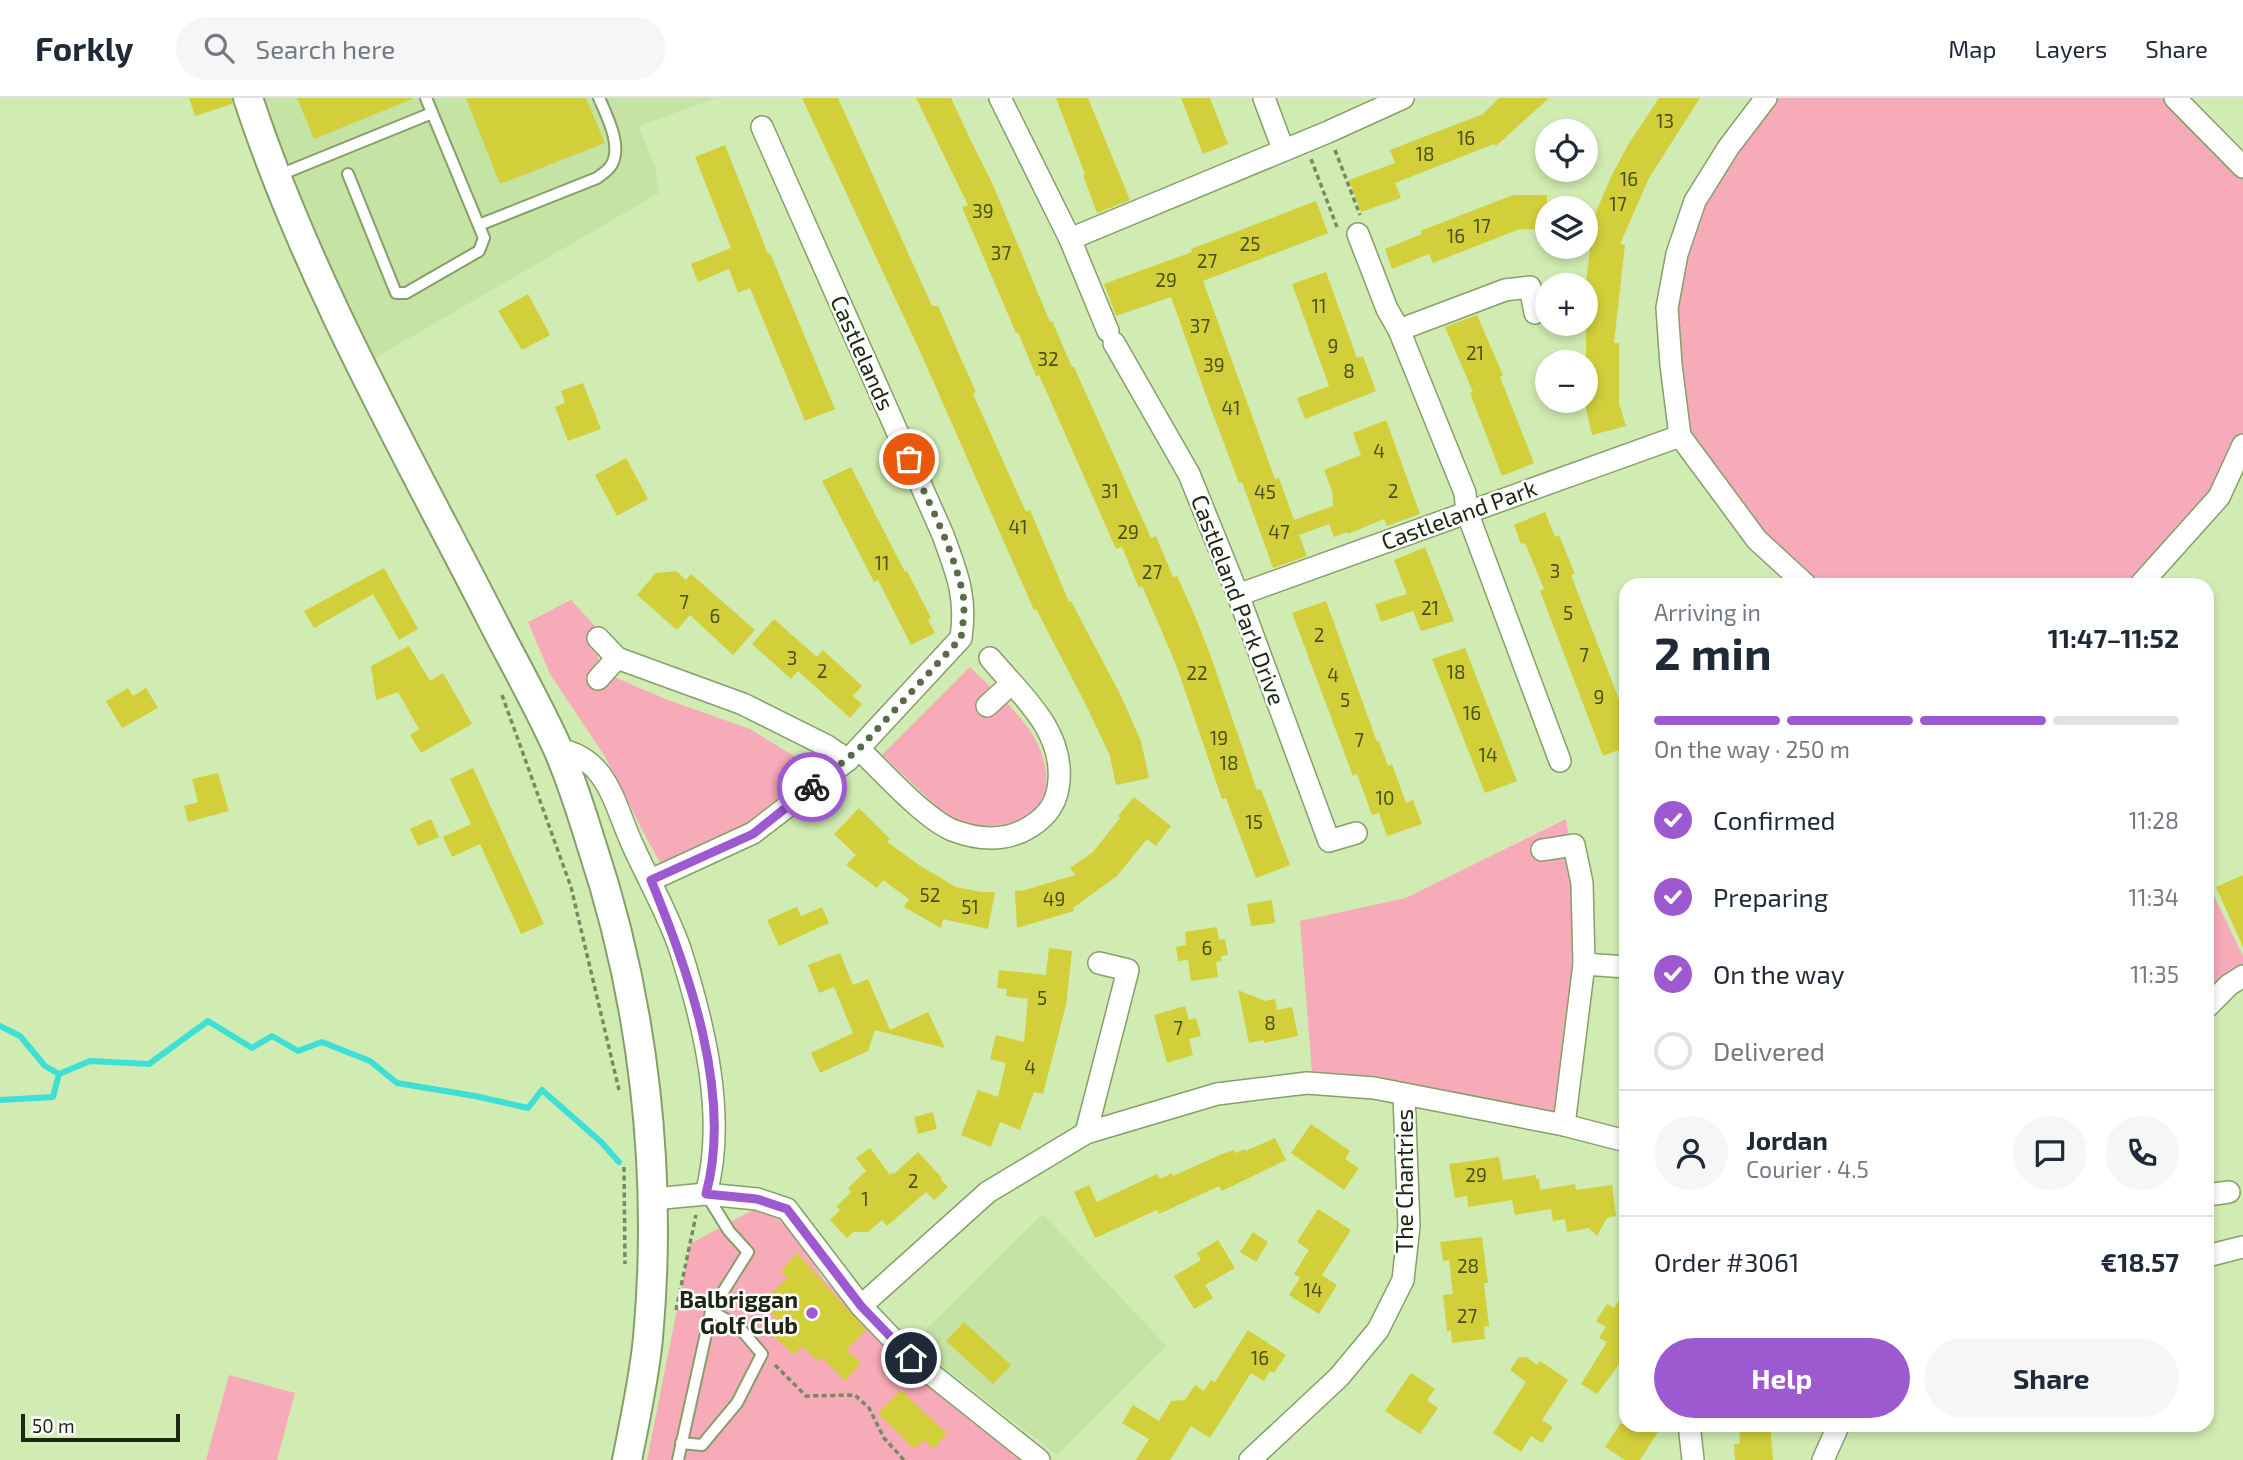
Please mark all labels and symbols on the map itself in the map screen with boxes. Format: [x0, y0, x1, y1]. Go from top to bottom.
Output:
house number: 13 [1656, 109, 1674, 132]
house number: 16 [1457, 126, 1475, 149]
house number: 18 [1415, 142, 1435, 165]
house number: 16 [1620, 167, 1638, 190]
house number: 17 [1609, 192, 1627, 215]
house number: 39 [972, 199, 994, 222]
house number: 17 [1473, 214, 1491, 237]
house number: 16 [1447, 224, 1465, 247]
house number: 25 [1240, 232, 1260, 255]
house number: 37 [991, 241, 1011, 264]
house number: 27 [1197, 249, 1217, 272]
house number: 29 [1155, 268, 1177, 291]
street label: Castlelands [825, 291, 901, 414]
house number: 11 [1311, 294, 1327, 317]
house number: 37 [1190, 314, 1210, 337]
house number: 9 [1328, 334, 1338, 357]
house number: 21 [1466, 341, 1484, 364]
house number: 32 [1037, 347, 1059, 370]
house number: 39 [1203, 353, 1225, 376]
house number: 8 [1343, 359, 1355, 382]
house number: 41 [1221, 396, 1241, 419]
pin [879, 429, 939, 489]
house number: 4 [1373, 439, 1385, 462]
street label: Castleland Park [1377, 473, 1541, 555]
house number: 31 [1101, 479, 1119, 502]
house number: 2 [1388, 479, 1398, 502]
house number: 45 [1254, 480, 1276, 503]
street label: Castleland Park Drive [1186, 491, 1292, 709]
house number: 41 [1008, 515, 1028, 538]
house number: 29 [1117, 520, 1139, 543]
house number: 47 [1268, 520, 1290, 543]
house number: 11 [874, 551, 890, 574]
house number: 3 [1550, 559, 1560, 582]
house number: 27 [1142, 560, 1162, 583]
house number: 7 [679, 590, 689, 613]
house number: 21 [1421, 596, 1439, 619]
house number: 5 [1563, 601, 1573, 624]
house number: 6 [710, 604, 720, 627]
house number: 2 [1314, 623, 1324, 646]
house number: 7 [1579, 643, 1589, 666]
house number: 3 [787, 646, 797, 669]
house number: 2 [817, 659, 827, 682]
house number: 18 [1446, 660, 1466, 683]
house number: 22 [1186, 661, 1208, 684]
house number: 4 [1327, 663, 1339, 686]
house number: 9 [1594, 685, 1604, 708]
house number: 5 [1340, 688, 1350, 711]
house number: 16 [1463, 701, 1481, 724]
house number: 19 [1210, 726, 1228, 749]
house number: 7 [1354, 728, 1364, 751]
house number: 14 [1478, 743, 1498, 766]
house number: 18 [1219, 751, 1239, 774]
courier [777, 752, 847, 822]
house number: 10 [1375, 786, 1395, 809]
house number: 15 [1245, 810, 1263, 833]
house number: 52 [920, 883, 940, 906]
house number: 49 [1043, 887, 1065, 910]
house number: 51 [961, 895, 979, 918]
house number: 6 [1202, 936, 1212, 959]
house number: 5 [1037, 986, 1047, 1009]
house number: 8 [1264, 1011, 1276, 1034]
house number: 7 [1173, 1016, 1183, 1039]
house number: 4 [1024, 1055, 1036, 1078]
street label: The Chantries [1390, 1109, 1418, 1253]
house number: 29 [1465, 1163, 1487, 1186]
house number: 2 [908, 1169, 918, 1192]
house number: 1 [861, 1187, 869, 1210]
house number: 28 [1457, 1254, 1479, 1277]
house number: 14 [1303, 1278, 1323, 1301]
place label: Balbriggan Golf Club [679, 1285, 798, 1339]
house number: 27 [1457, 1304, 1477, 1327]
marker: Balbriggan Golf Club [804, 1305, 820, 1321]
pin [881, 1328, 941, 1388]
house number: 16 [1251, 1346, 1269, 1369]
scale bar [21, 1411, 180, 1443]

